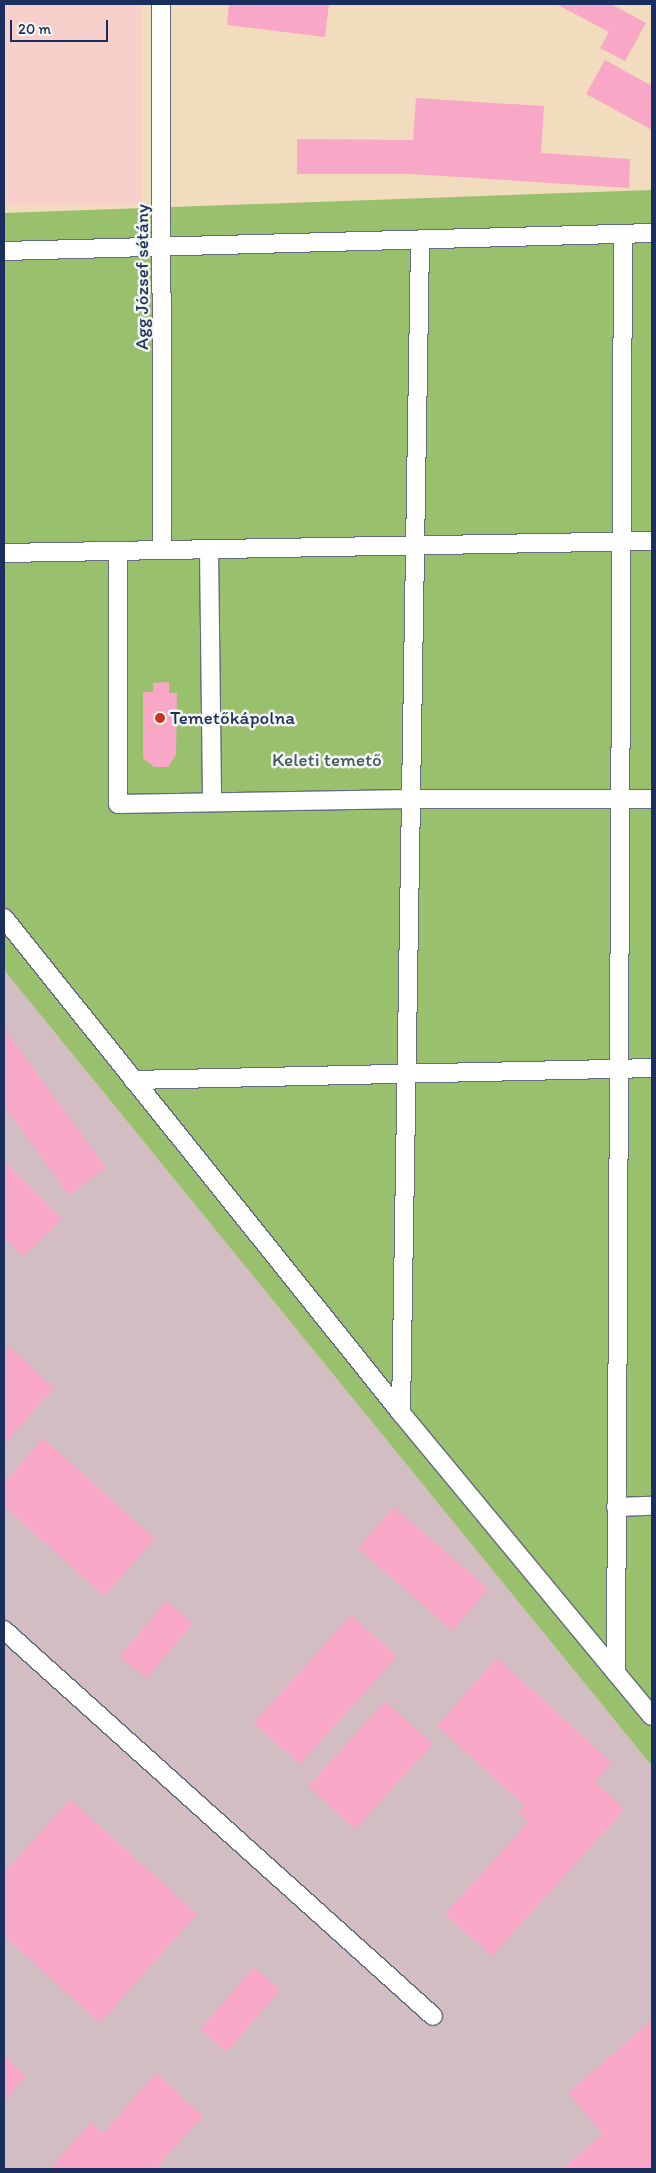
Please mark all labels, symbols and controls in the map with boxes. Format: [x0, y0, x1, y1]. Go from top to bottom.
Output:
scale bar [12, 10, 110, 42]
text: 20 m [18, 20, 51, 38]
street label: Agg József sétány [131, 204, 153, 350]
place label: Temetőkápolna [170, 707, 295, 729]
marker: Temetőkápolna [154, 712, 166, 724]
park label: Keleti temető [272, 749, 382, 771]

